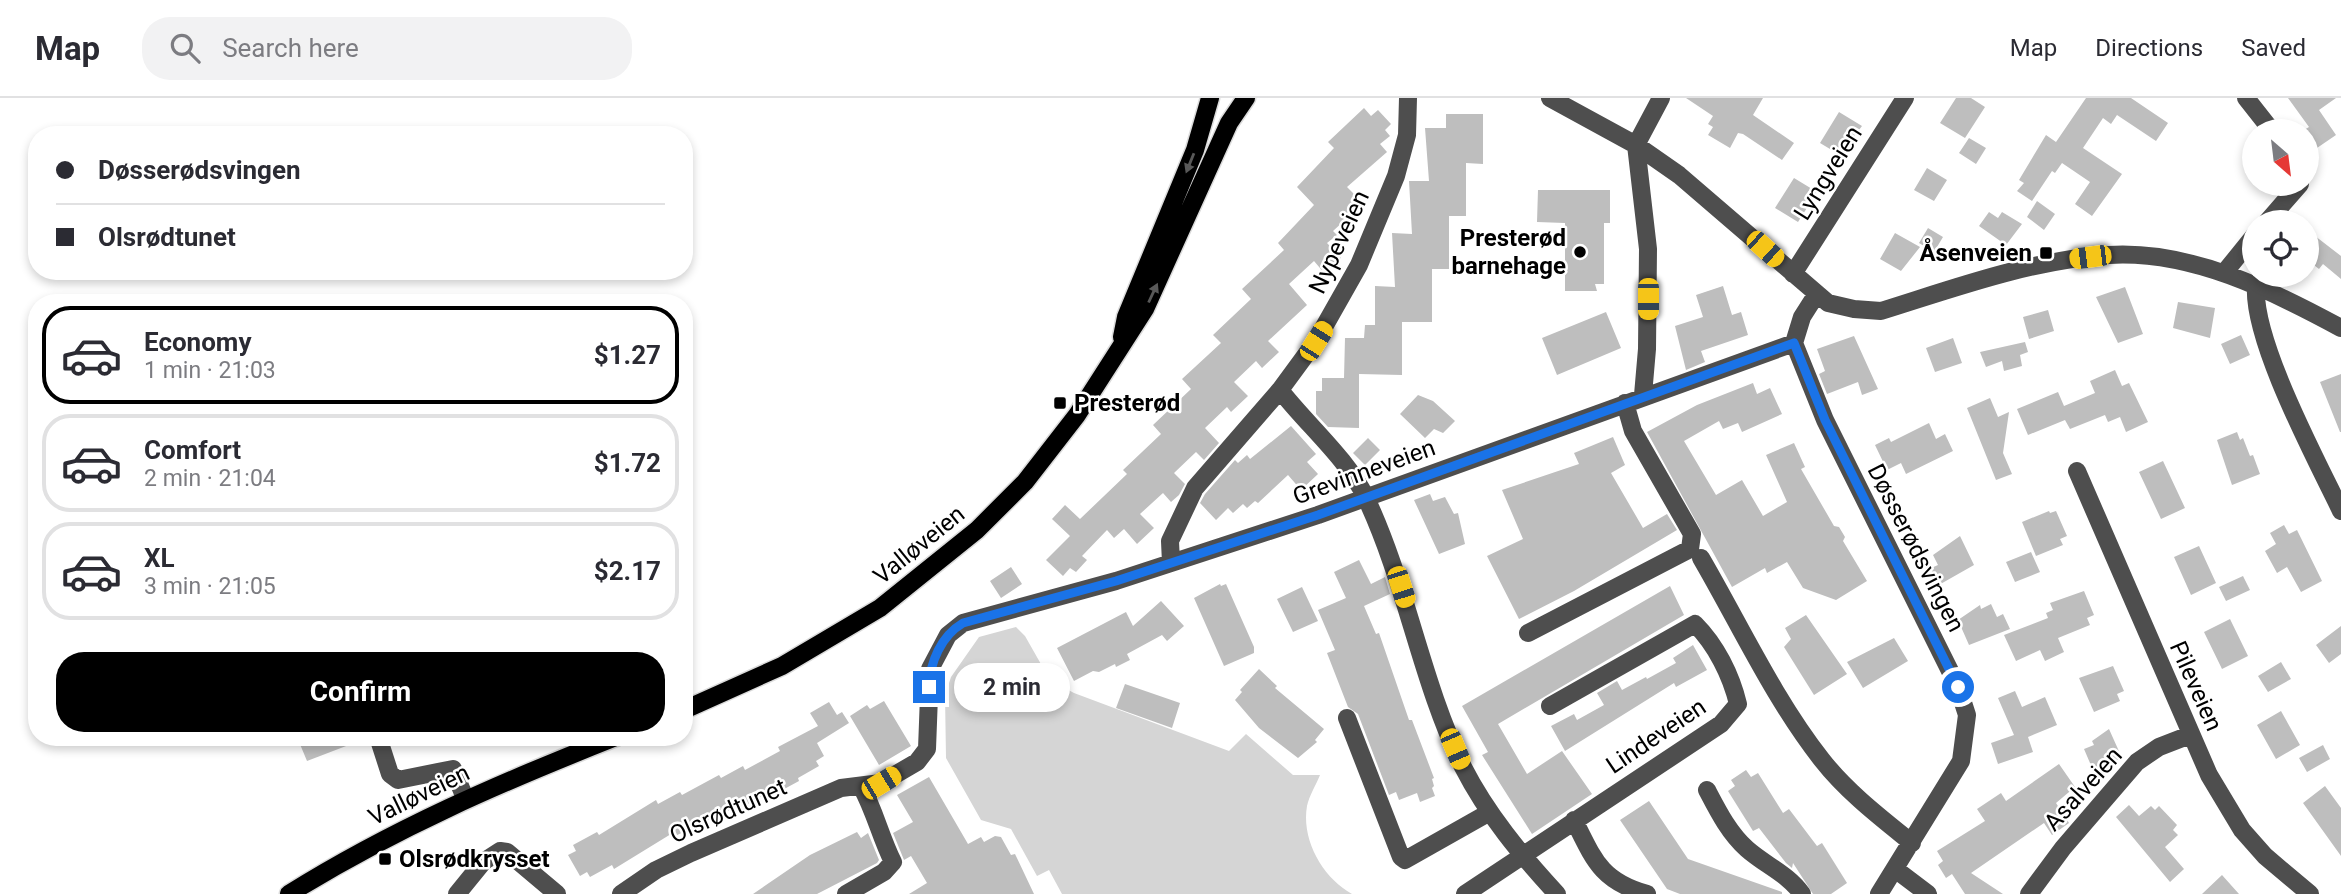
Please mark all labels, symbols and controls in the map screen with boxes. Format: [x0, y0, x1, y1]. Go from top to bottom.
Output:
search box [142, 17, 632, 80]
text: Map [35, 29, 100, 68]
icon: search [166, 29, 204, 67]
text: Search here [222, 33, 359, 63]
text: Map [2010, 34, 2057, 62]
text: Directions [2095, 34, 2203, 62]
text: Saved [2241, 34, 2306, 62]
north arrow [2242, 119, 2319, 196]
map controls [2242, 119, 2319, 287]
street label: Lyngveien [1788, 121, 1868, 225]
one-way arrow [1184, 153, 1195, 174]
text: Døsserødsvingen [98, 155, 301, 185]
street label: Nypeveien [1303, 186, 1375, 298]
button: locate [2242, 210, 2319, 287]
text: Olsrødtunet [98, 222, 236, 252]
place label: Presterød barnehage [1451, 224, 1566, 280]
car [1743, 227, 1788, 271]
place label: Åsenveien [1919, 238, 2032, 267]
marker: Presterød barnehage [1572, 244, 1588, 260]
car [2068, 244, 2113, 270]
marker: Åsenveien [2038, 245, 2054, 261]
car [1638, 278, 1659, 320]
one-way arrow [1147, 283, 1158, 303]
car [1296, 318, 1337, 364]
icon: car [60, 324, 123, 387]
text: Economy [144, 327, 251, 357]
text: $1.27 [594, 340, 661, 370]
text: 1 min · 21:03 [144, 357, 276, 384]
place label: Presterød [1074, 389, 1180, 417]
marker: Presterød [1052, 395, 1068, 411]
icon: car [60, 432, 123, 495]
street label: Grevinneveien [1289, 433, 1439, 511]
text: Comfort [144, 435, 241, 465]
text: $1.72 [594, 448, 661, 478]
street label: Døsserødsvingen [1862, 459, 1970, 637]
text: 2 min · 21:04 [144, 465, 276, 492]
street label: Valløveien [868, 500, 970, 590]
icon: car [60, 540, 123, 603]
text: XL [144, 543, 175, 573]
text: $2.17 [594, 556, 661, 586]
car [1385, 564, 1418, 610]
text: 3 min · 21:05 [144, 573, 276, 600]
street label: Pileveien [2164, 637, 2228, 735]
button: Confirm [56, 652, 665, 732]
callout: 2 min [954, 662, 1069, 712]
route end [913, 671, 945, 703]
route start [1942, 671, 1974, 703]
text: 2 min [983, 674, 1041, 701]
street label: Lindeveien [1601, 692, 1711, 780]
car [1438, 726, 1473, 772]
street label: Asalveien [2038, 741, 2128, 837]
street label: Valløveien [364, 759, 474, 831]
car [858, 763, 905, 803]
street label: Olsrødtunet [665, 773, 791, 849]
place label: Olsrødkrysset [399, 845, 550, 873]
marker: Olsrødkrysset [377, 851, 393, 867]

